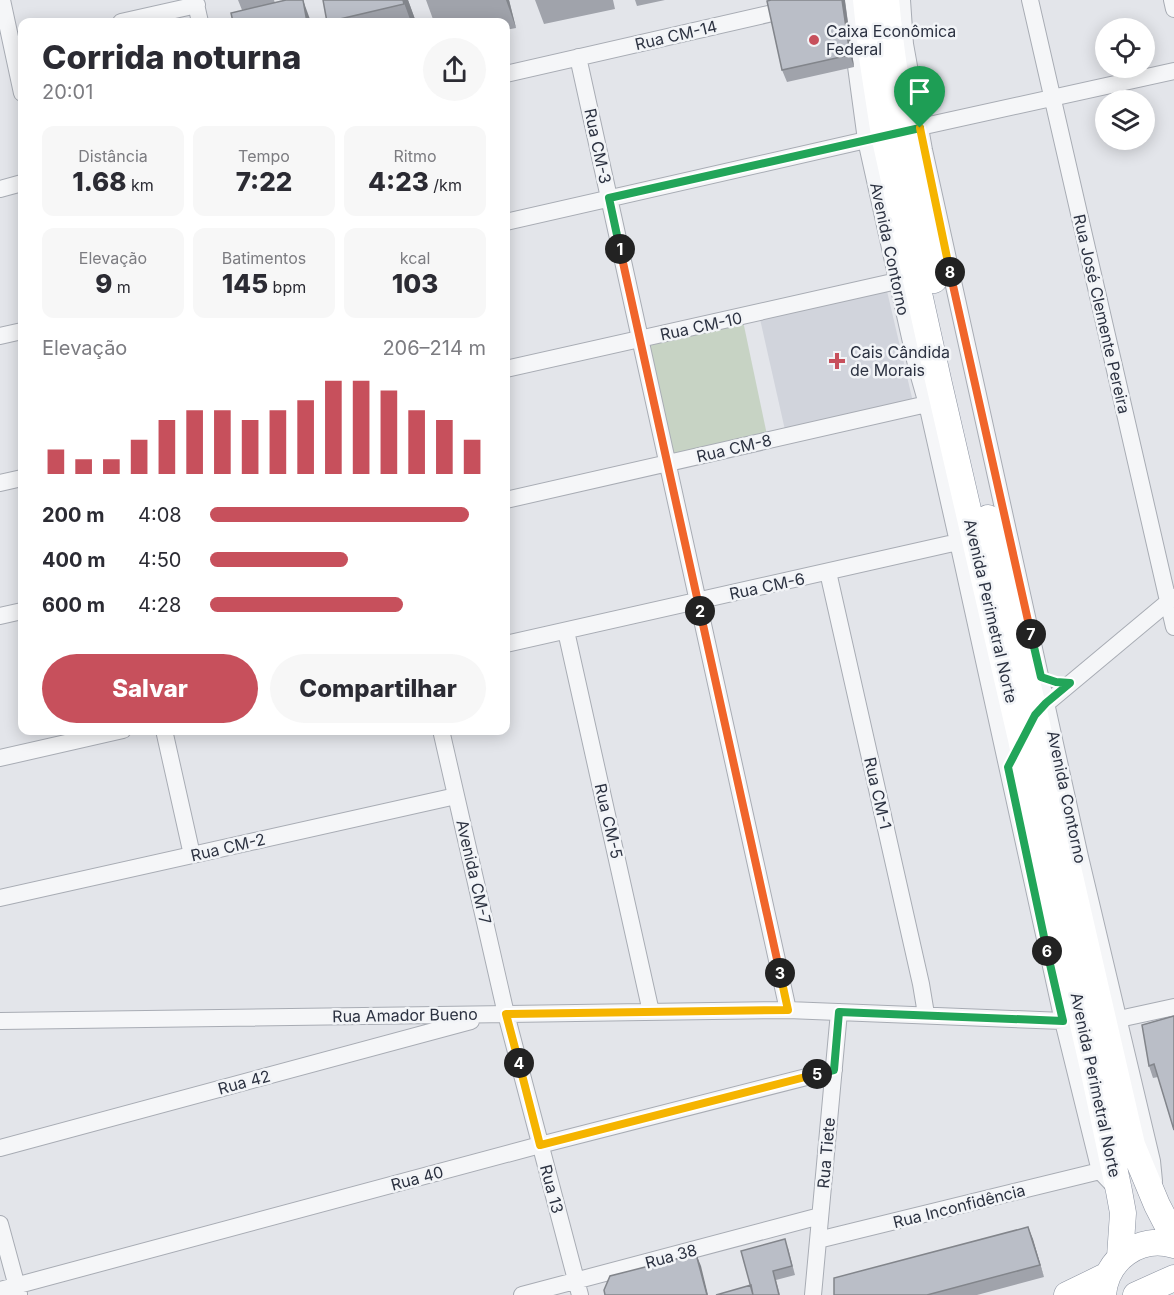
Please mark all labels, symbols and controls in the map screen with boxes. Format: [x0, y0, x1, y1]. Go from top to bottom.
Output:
street label: Rua CM-14 [633, 16, 719, 54]
map controls [1095, 18, 1155, 150]
button: locate [1095, 18, 1155, 78]
place label: Caixa Econômica Federal [826, 21, 956, 59]
marker: Caixa Econômica Federal [807, 33, 821, 47]
text: Corrida noturna [42, 37, 301, 77]
button: share [423, 38, 486, 101]
pin [894, 66, 945, 128]
icon: arrive [903, 75, 936, 108]
text: 20:01 [42, 80, 93, 104]
button: layers [1095, 90, 1155, 150]
street label: Rua CM-3 [580, 107, 616, 185]
text: Distância [78, 146, 148, 166]
text: Tempo [238, 146, 290, 166]
text: Ritmo [393, 146, 437, 166]
text: 1.68 [72, 166, 127, 197]
text: 7:22 [236, 166, 292, 197]
text: 4:23 [368, 166, 429, 197]
text: km [127, 175, 154, 195]
text: /km [429, 175, 462, 195]
street label: Avenida Contorno [866, 181, 914, 317]
street label: Rua José Clemente Pereira [1069, 212, 1135, 416]
pin: 1 [605, 234, 635, 264]
text: 1 [617, 239, 623, 259]
text: Elevação [79, 248, 147, 268]
text: Batimentos [222, 248, 306, 268]
text: kcal [400, 248, 430, 268]
pin: 8 [935, 257, 965, 287]
text: 8 [945, 262, 955, 282]
text: 9 [95, 268, 112, 299]
text: 145 [222, 268, 268, 299]
text: 103 [392, 268, 438, 299]
text: m [112, 277, 131, 297]
text: bpm [268, 277, 306, 297]
street label: Rua CM-10 [658, 308, 744, 344]
text: Elevação [42, 336, 127, 360]
text: 206–214 m [382, 336, 486, 360]
place label: Cais Cândida de Morais [850, 342, 950, 380]
marker: Cais Cândida de Morais [828, 352, 846, 370]
street label: Rua CM-8 [694, 430, 774, 466]
text: 200 m [42, 503, 105, 527]
text: 4:08 [138, 503, 182, 527]
street label: Avenida Perimetral Norte [960, 517, 1022, 705]
text: 400 m [42, 548, 106, 572]
text: 4:50 [138, 548, 181, 572]
street label: Rua CM-6 [727, 568, 807, 604]
text: 600 m [42, 593, 105, 617]
text: 4:28 [138, 593, 181, 617]
pin: 2 [685, 596, 715, 626]
text: 2 [695, 601, 705, 621]
pin: 7 [1016, 619, 1046, 649]
text: 7 [1026, 624, 1036, 644]
button: Salvar [42, 654, 258, 723]
button: Compartilhar [270, 654, 486, 723]
street label: Avenida Contorno [1043, 729, 1091, 865]
street label: Rua CM-1 [860, 755, 896, 831]
street label: Rua CM-5 [591, 781, 627, 861]
street label: Avenida CM-7 [452, 818, 496, 926]
street label: Rua CM-2 [189, 829, 267, 865]
pin: 6 [1032, 936, 1062, 966]
text: 6 [1042, 941, 1052, 961]
pin: 3 [765, 958, 795, 988]
text: 3 [775, 963, 785, 983]
street label: Avenida Perimetral Norte [1067, 991, 1125, 1179]
street label: Rua Amador Bueno [332, 1004, 478, 1026]
pin: 4 [504, 1048, 534, 1078]
text: 4 [514, 1053, 524, 1073]
pin: 5 [802, 1059, 832, 1089]
text: 5 [812, 1064, 822, 1084]
street label: Rua 42 [216, 1065, 272, 1099]
street label: Rua Tiete [813, 1117, 839, 1189]
street label: Rua 40 [388, 1161, 446, 1195]
street label: Rua 13 [536, 1162, 568, 1216]
street label: Rua Inconfidência [891, 1180, 1027, 1232]
street label: Rua 38 [643, 1239, 699, 1273]

